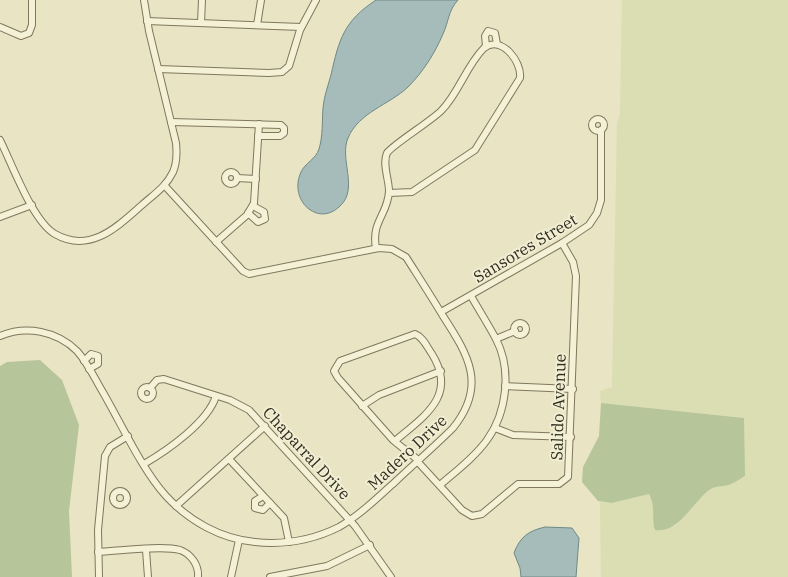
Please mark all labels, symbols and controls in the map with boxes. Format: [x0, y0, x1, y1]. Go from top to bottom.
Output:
street label: Sansores Street [470, 209, 581, 287]
street label: Salido Avenue [546, 353, 570, 461]
street label: Chaparral Drive [259, 402, 355, 504]
street label: Madero Drive [363, 410, 451, 494]

